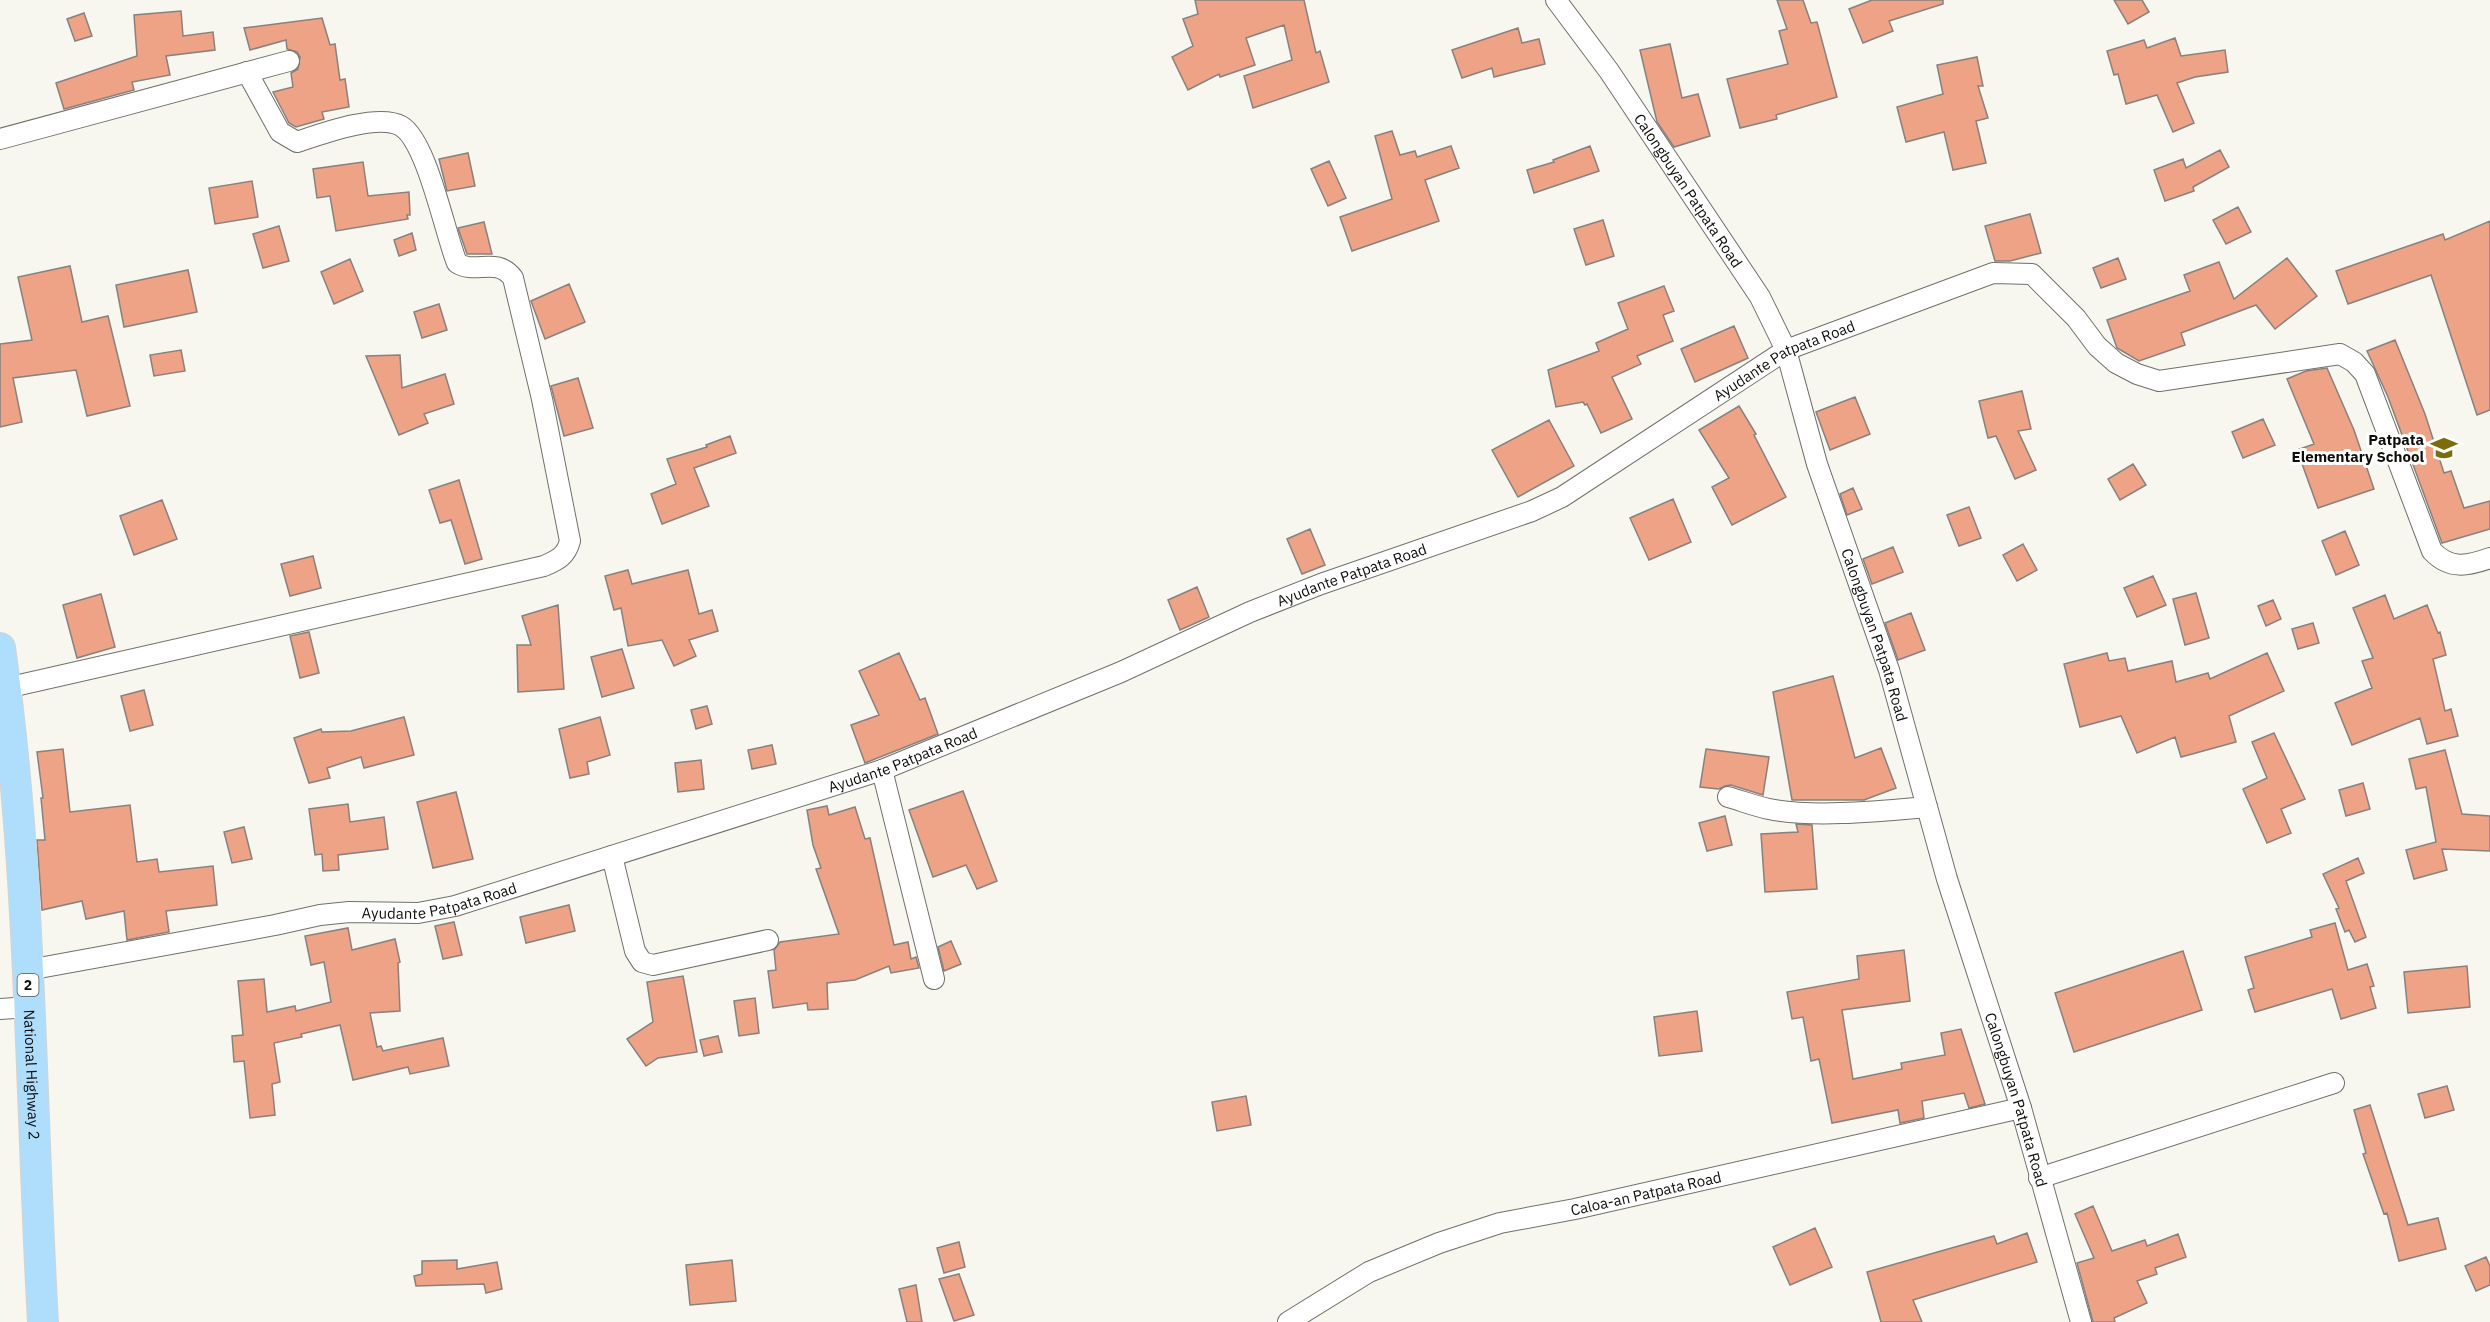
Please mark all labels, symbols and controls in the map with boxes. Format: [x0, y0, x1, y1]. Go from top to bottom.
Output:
street label: Calongbuyan Patpata Road [1630, 110, 1747, 271]
street label: Ayudante Patpata Road [1709, 316, 1857, 405]
place label: Patpata Elementary School [2292, 430, 2424, 466]
school or university icon: Patpata Elementary School [2429, 433, 2459, 463]
street label: Ayudante Patpata Road [1274, 539, 1429, 610]
street label: Calongbuyan Patpata Road [1838, 546, 1912, 723]
street label: Ayudante Patpata Road [826, 723, 980, 796]
street label: Ayudante Patpata Road [362, 878, 519, 922]
road number: 2 [18, 974, 38, 996]
street label: National Highway 2 [20, 1009, 44, 1140]
street label: Calongbuyan Patpata Road [1981, 1010, 2052, 1189]
street label: Caloa-an Patpata Road [1568, 1167, 1723, 1219]

